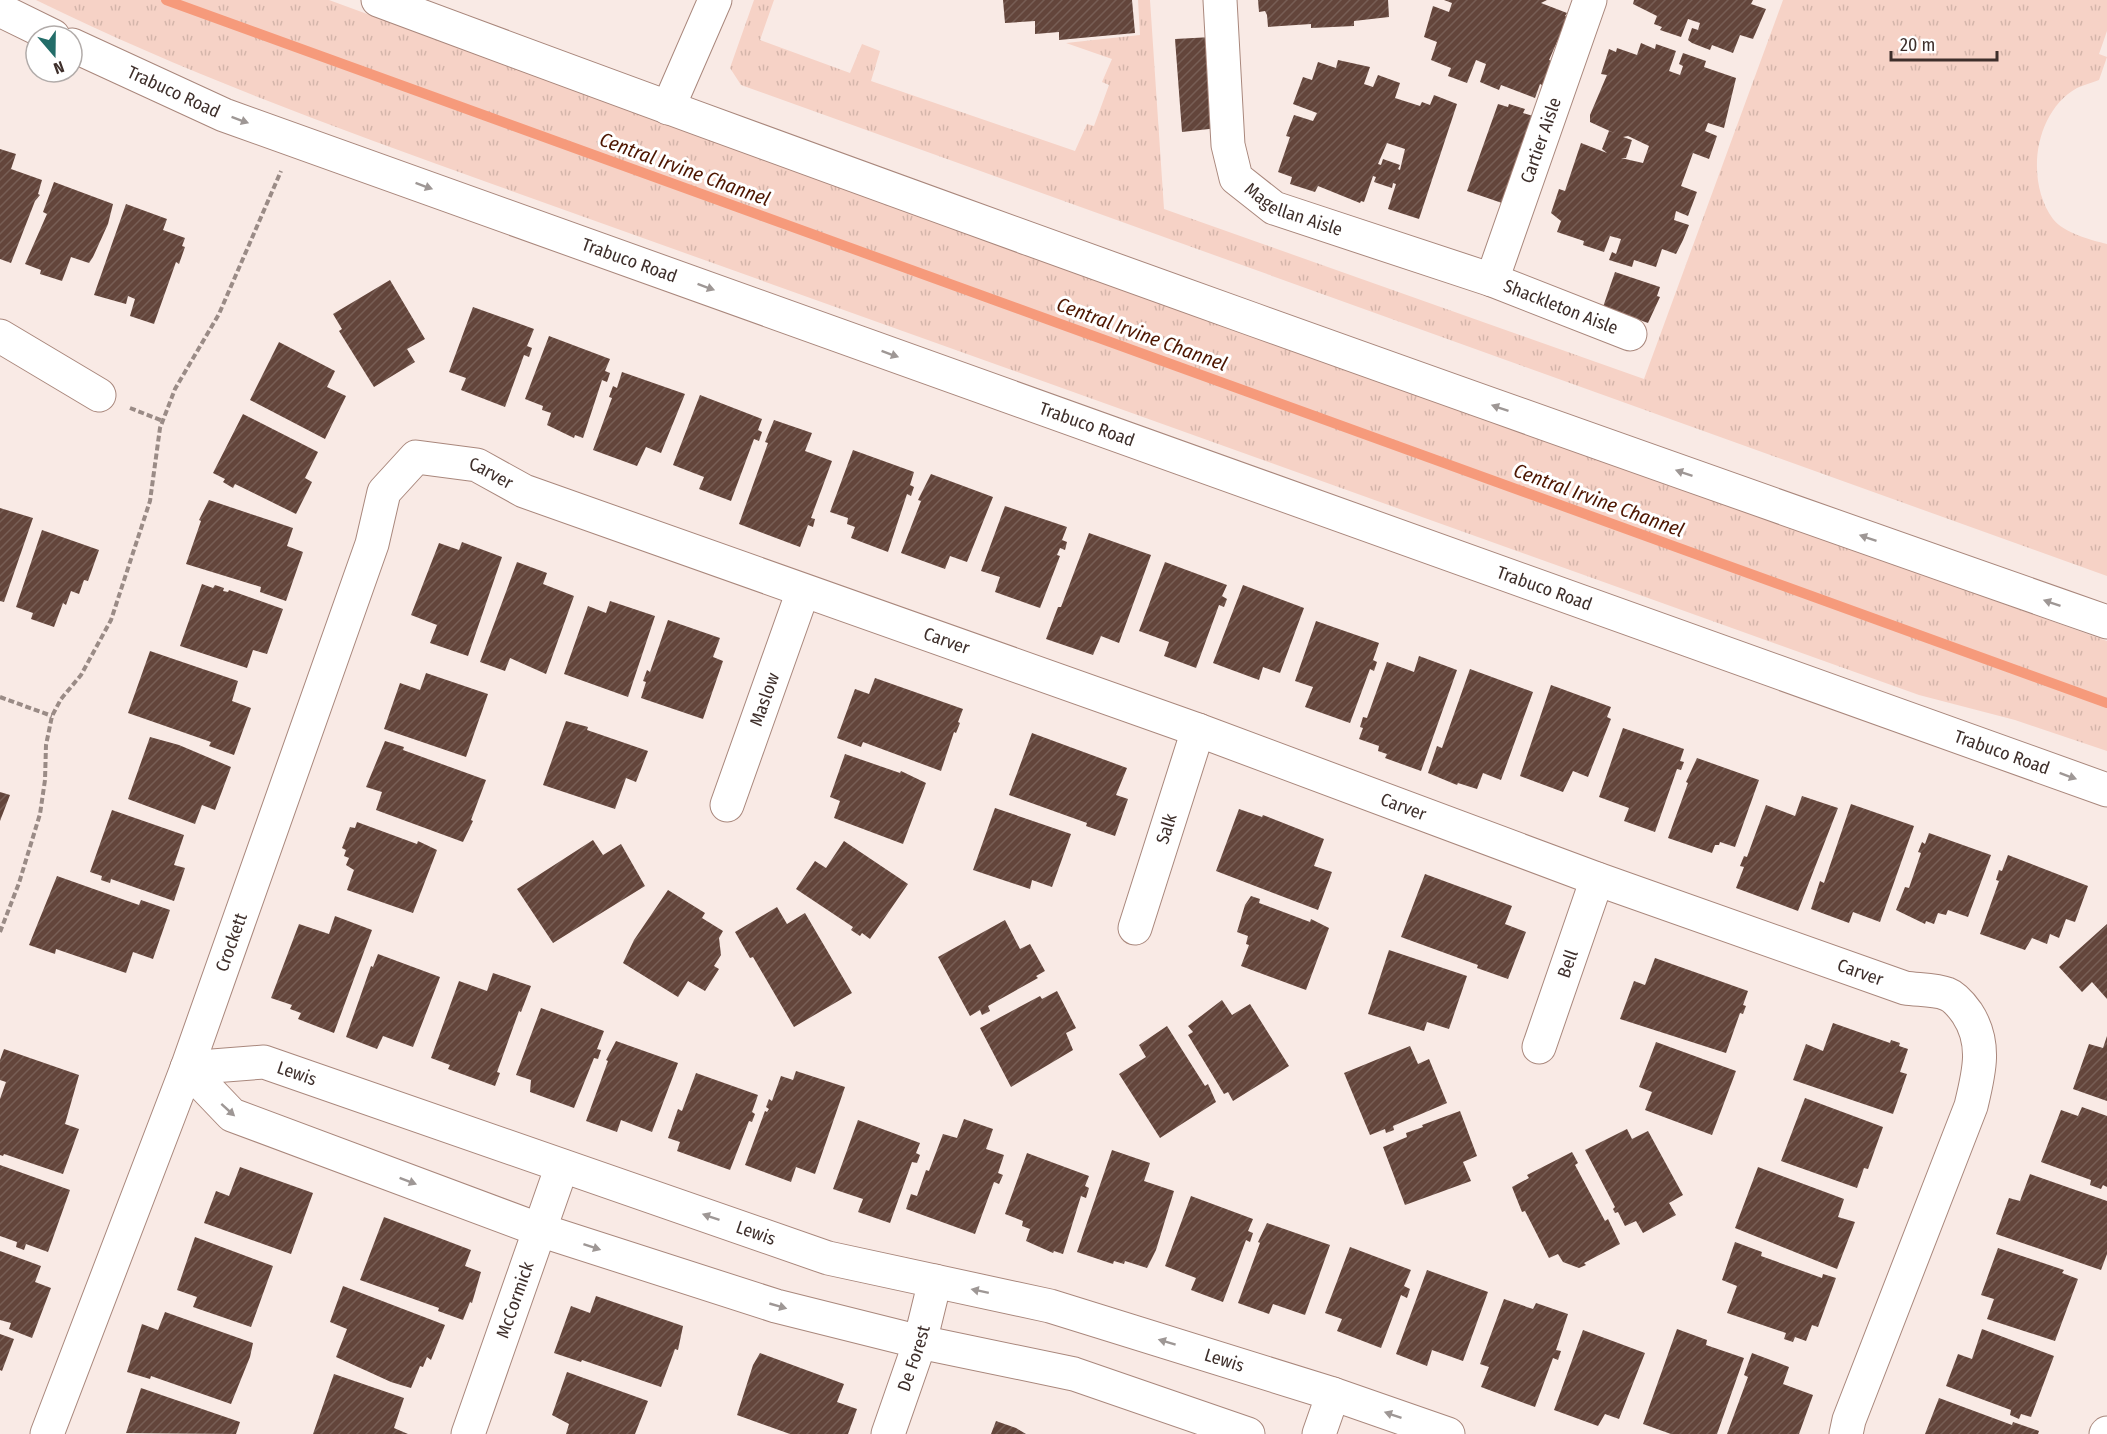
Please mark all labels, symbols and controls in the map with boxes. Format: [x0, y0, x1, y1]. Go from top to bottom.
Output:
north arrow [24, 24, 84, 84]
scale bar [1891, 24, 1998, 62]
text: 20 m [1900, 34, 1935, 56]
text: N [51, 57, 67, 78]
street label: Trabuco Road [124, 61, 224, 123]
street label: Cartier Aisle [1516, 94, 1566, 186]
one-way arrow [231, 116, 249, 126]
water label: Central Irvine Channel [596, 127, 774, 211]
street label: Magellan Aisle [1240, 178, 1345, 241]
one-way arrow [415, 182, 433, 192]
street label: Trabuco Road [579, 233, 680, 288]
street label: Shackleton Aisle [1500, 275, 1621, 339]
one-way arrow [697, 283, 715, 293]
water label: Central Irvine Channel [1053, 292, 1231, 376]
one-way arrow [881, 349, 899, 359]
street label: Trabuco Road [1036, 397, 1138, 452]
one-way arrow [1491, 403, 1509, 413]
street label: Carver [468, 453, 518, 494]
water label: Central Irvine Channel [1510, 458, 1688, 542]
one-way arrow [1675, 468, 1693, 478]
one-way arrow [1859, 533, 1877, 543]
street label: Trabuco Road [1494, 561, 1595, 616]
one-way arrow [2043, 597, 2061, 607]
street label: Carver [921, 623, 973, 659]
street label: Maslow [745, 670, 784, 729]
street label: Trabuco Road [1951, 725, 2053, 780]
one-way arrow [2060, 771, 2078, 781]
street label: Carver [1377, 788, 1430, 826]
street label: Salk [1151, 810, 1182, 847]
street label: Crockett [211, 910, 252, 975]
street label: Bell [1553, 947, 1583, 981]
street label: Carver [1834, 954, 1887, 991]
street label: Lewis [274, 1056, 320, 1091]
one-way arrow [220, 1103, 235, 1117]
one-way arrow [399, 1177, 417, 1186]
one-way arrow [702, 1212, 720, 1221]
street label: Lewis [733, 1216, 779, 1250]
one-way arrow [583, 1243, 601, 1252]
street label: McCormick [491, 1258, 539, 1341]
one-way arrow [970, 1285, 989, 1295]
one-way arrow [769, 1302, 787, 1311]
street label: De Forest [893, 1323, 935, 1394]
one-way arrow [1158, 1337, 1176, 1346]
street label: Lewis [1202, 1344, 1247, 1377]
one-way arrow [1384, 1409, 1402, 1419]

